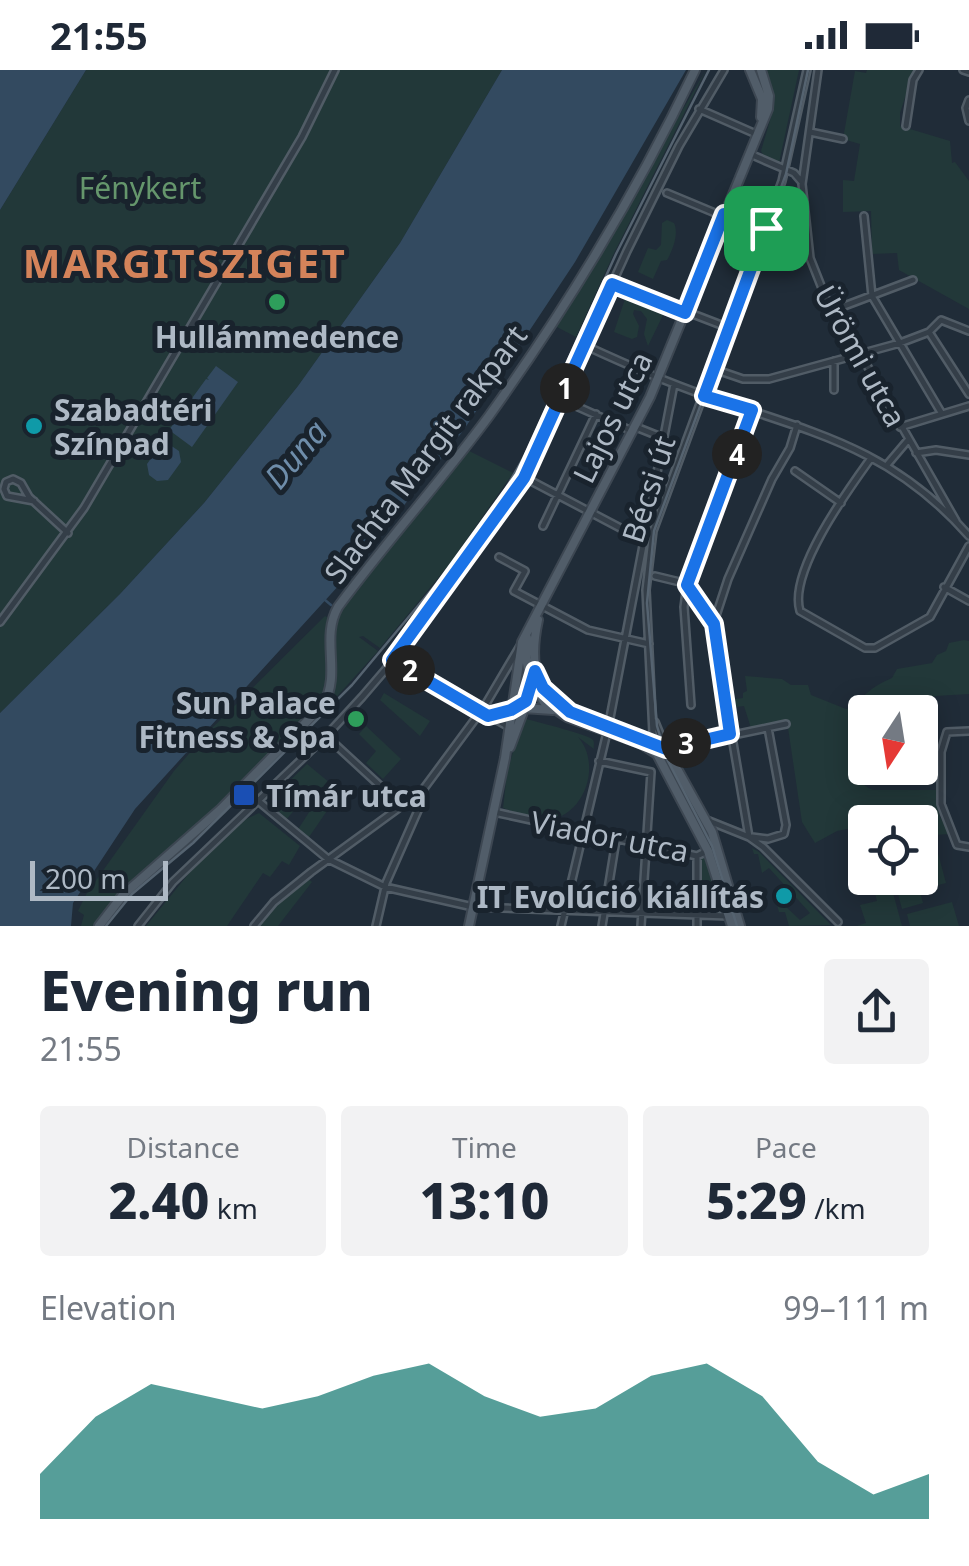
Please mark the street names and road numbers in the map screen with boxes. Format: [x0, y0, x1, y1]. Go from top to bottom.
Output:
street label: Ürömi utca [805, 278, 917, 434]
street label: Slachta Margit rakpart [314, 316, 536, 592]
street label: Lajos utca [563, 345, 661, 489]
street label: Bécsi út [611, 430, 685, 548]
street label: Viador utca [528, 801, 692, 871]

